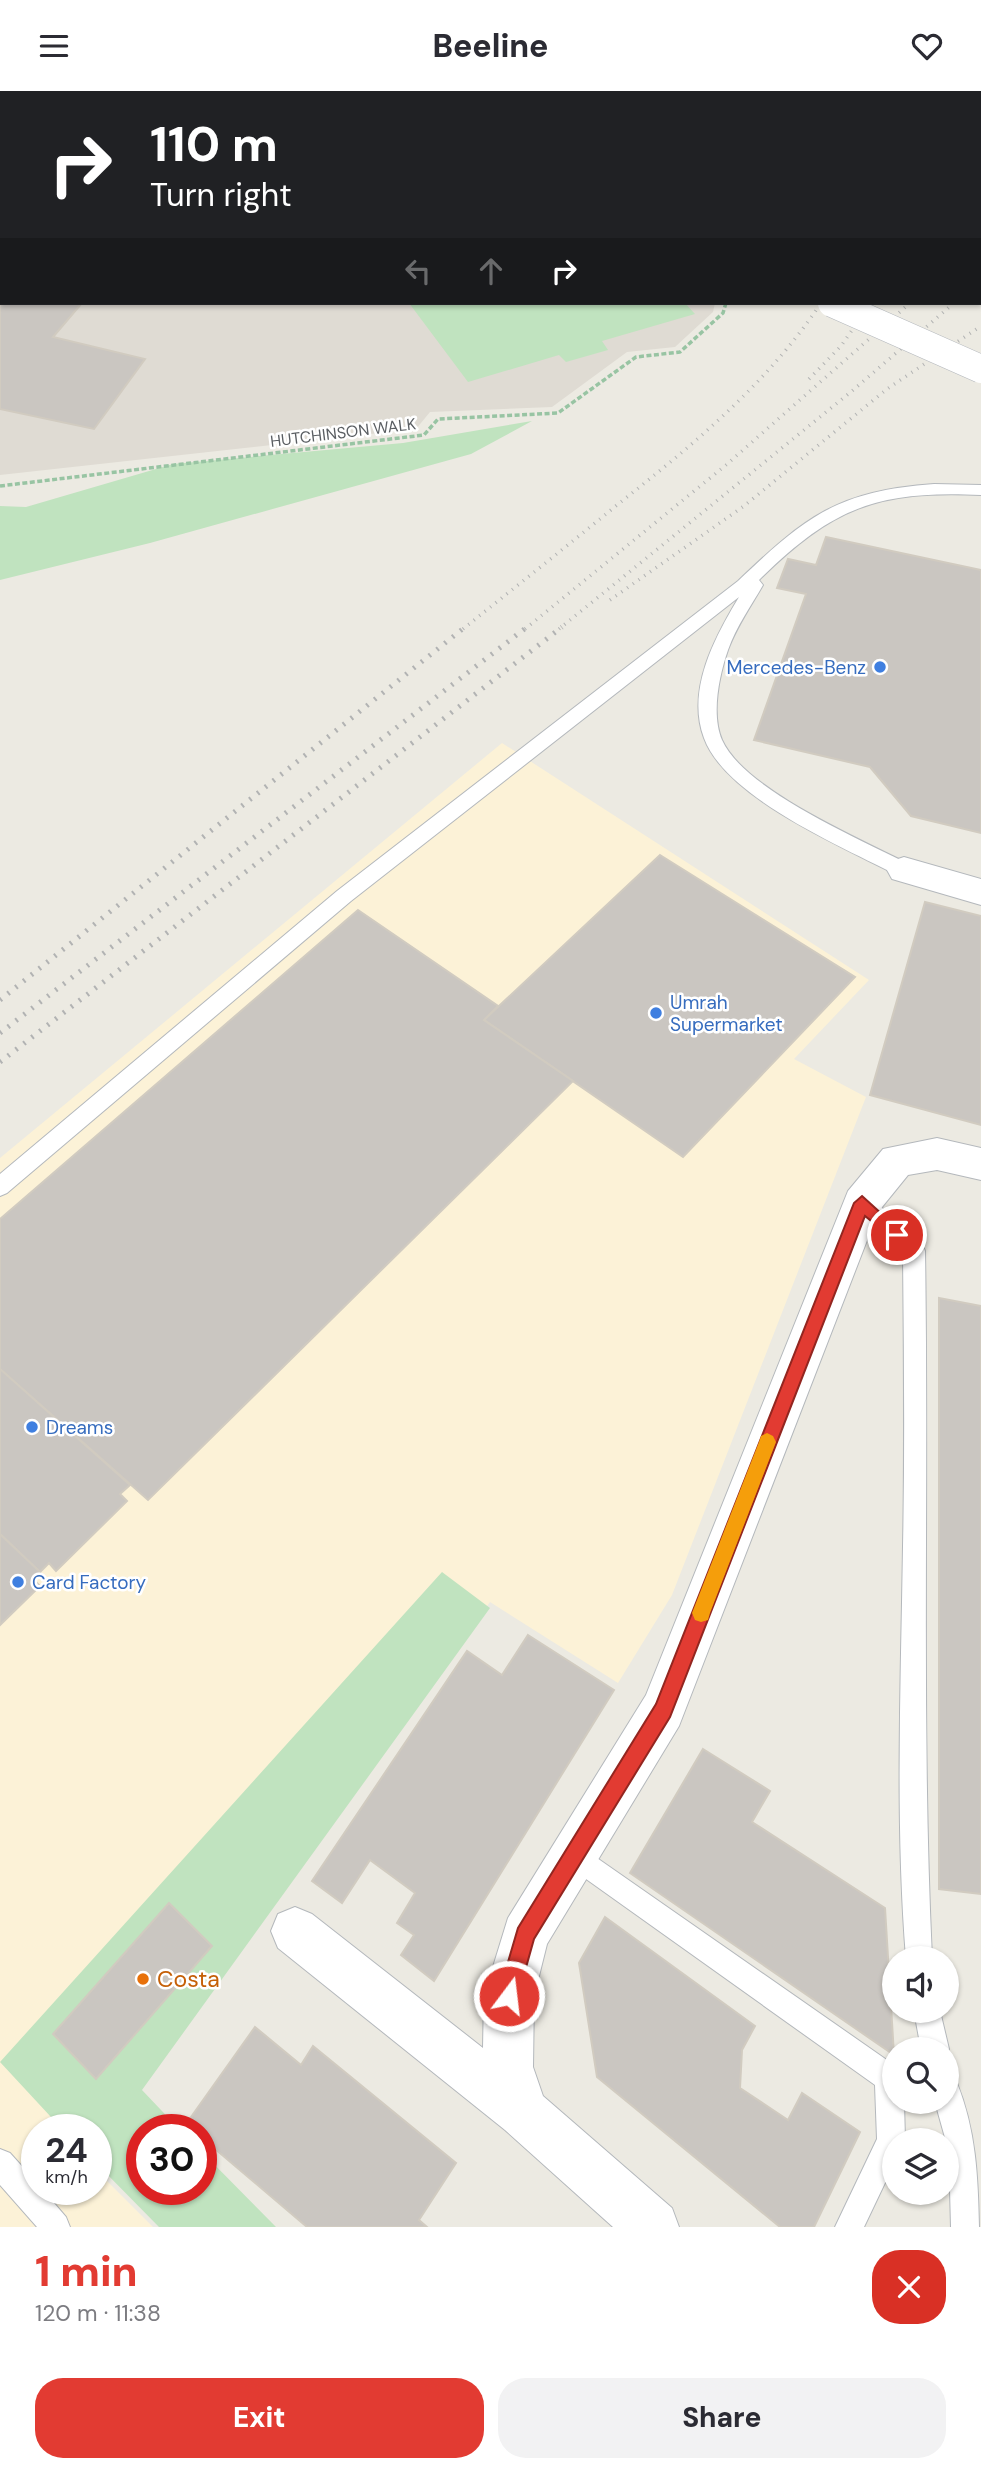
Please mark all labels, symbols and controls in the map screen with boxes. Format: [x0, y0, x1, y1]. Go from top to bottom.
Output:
text: Beeline [432, 25, 549, 67]
icon: menu [35, 27, 73, 65]
icon: heart [908, 27, 946, 65]
text: 110 m [150, 112, 278, 176]
icon: right [35, 119, 126, 210]
text: Turn right [150, 174, 292, 216]
icon: left [399, 252, 437, 290]
icon: ahead [472, 252, 510, 290]
icon: right [545, 252, 583, 290]
street label: HUTCHINSON WALK [269, 413, 417, 452]
place label: Mercedes-Benz [727, 655, 866, 680]
marker: Mercedes-Benz [872, 659, 888, 675]
place label: Umrah Supermarket [670, 990, 783, 1037]
marker: Umrah Supermarket [648, 1005, 664, 1021]
pin [867, 1205, 927, 1265]
icon: arrive [878, 1216, 916, 1254]
place label: Dreams [46, 1415, 113, 1440]
marker: Dreams [24, 1419, 40, 1435]
place label: Card Factory [32, 1570, 147, 1595]
marker: Card Factory [10, 1574, 26, 1590]
map controls [882, 1946, 959, 2205]
button: sound [882, 1946, 959, 2023]
position arrow [472, 1959, 546, 2033]
place label: Costa [157, 1964, 220, 1994]
marker: Costa [135, 1971, 151, 1987]
button: search [882, 2037, 959, 2114]
speed limit sign: 30 [126, 2114, 217, 2205]
text: 24 [45, 2127, 88, 2173]
button: layers [882, 2128, 959, 2205]
text: km/h [45, 2165, 88, 2189]
text: 1 min [35, 2244, 138, 2299]
button: close [872, 2250, 946, 2324]
text: 120 m · 11:38 [35, 2298, 161, 2328]
button: Exit [35, 2378, 484, 2458]
button: Share [498, 2378, 946, 2458]

